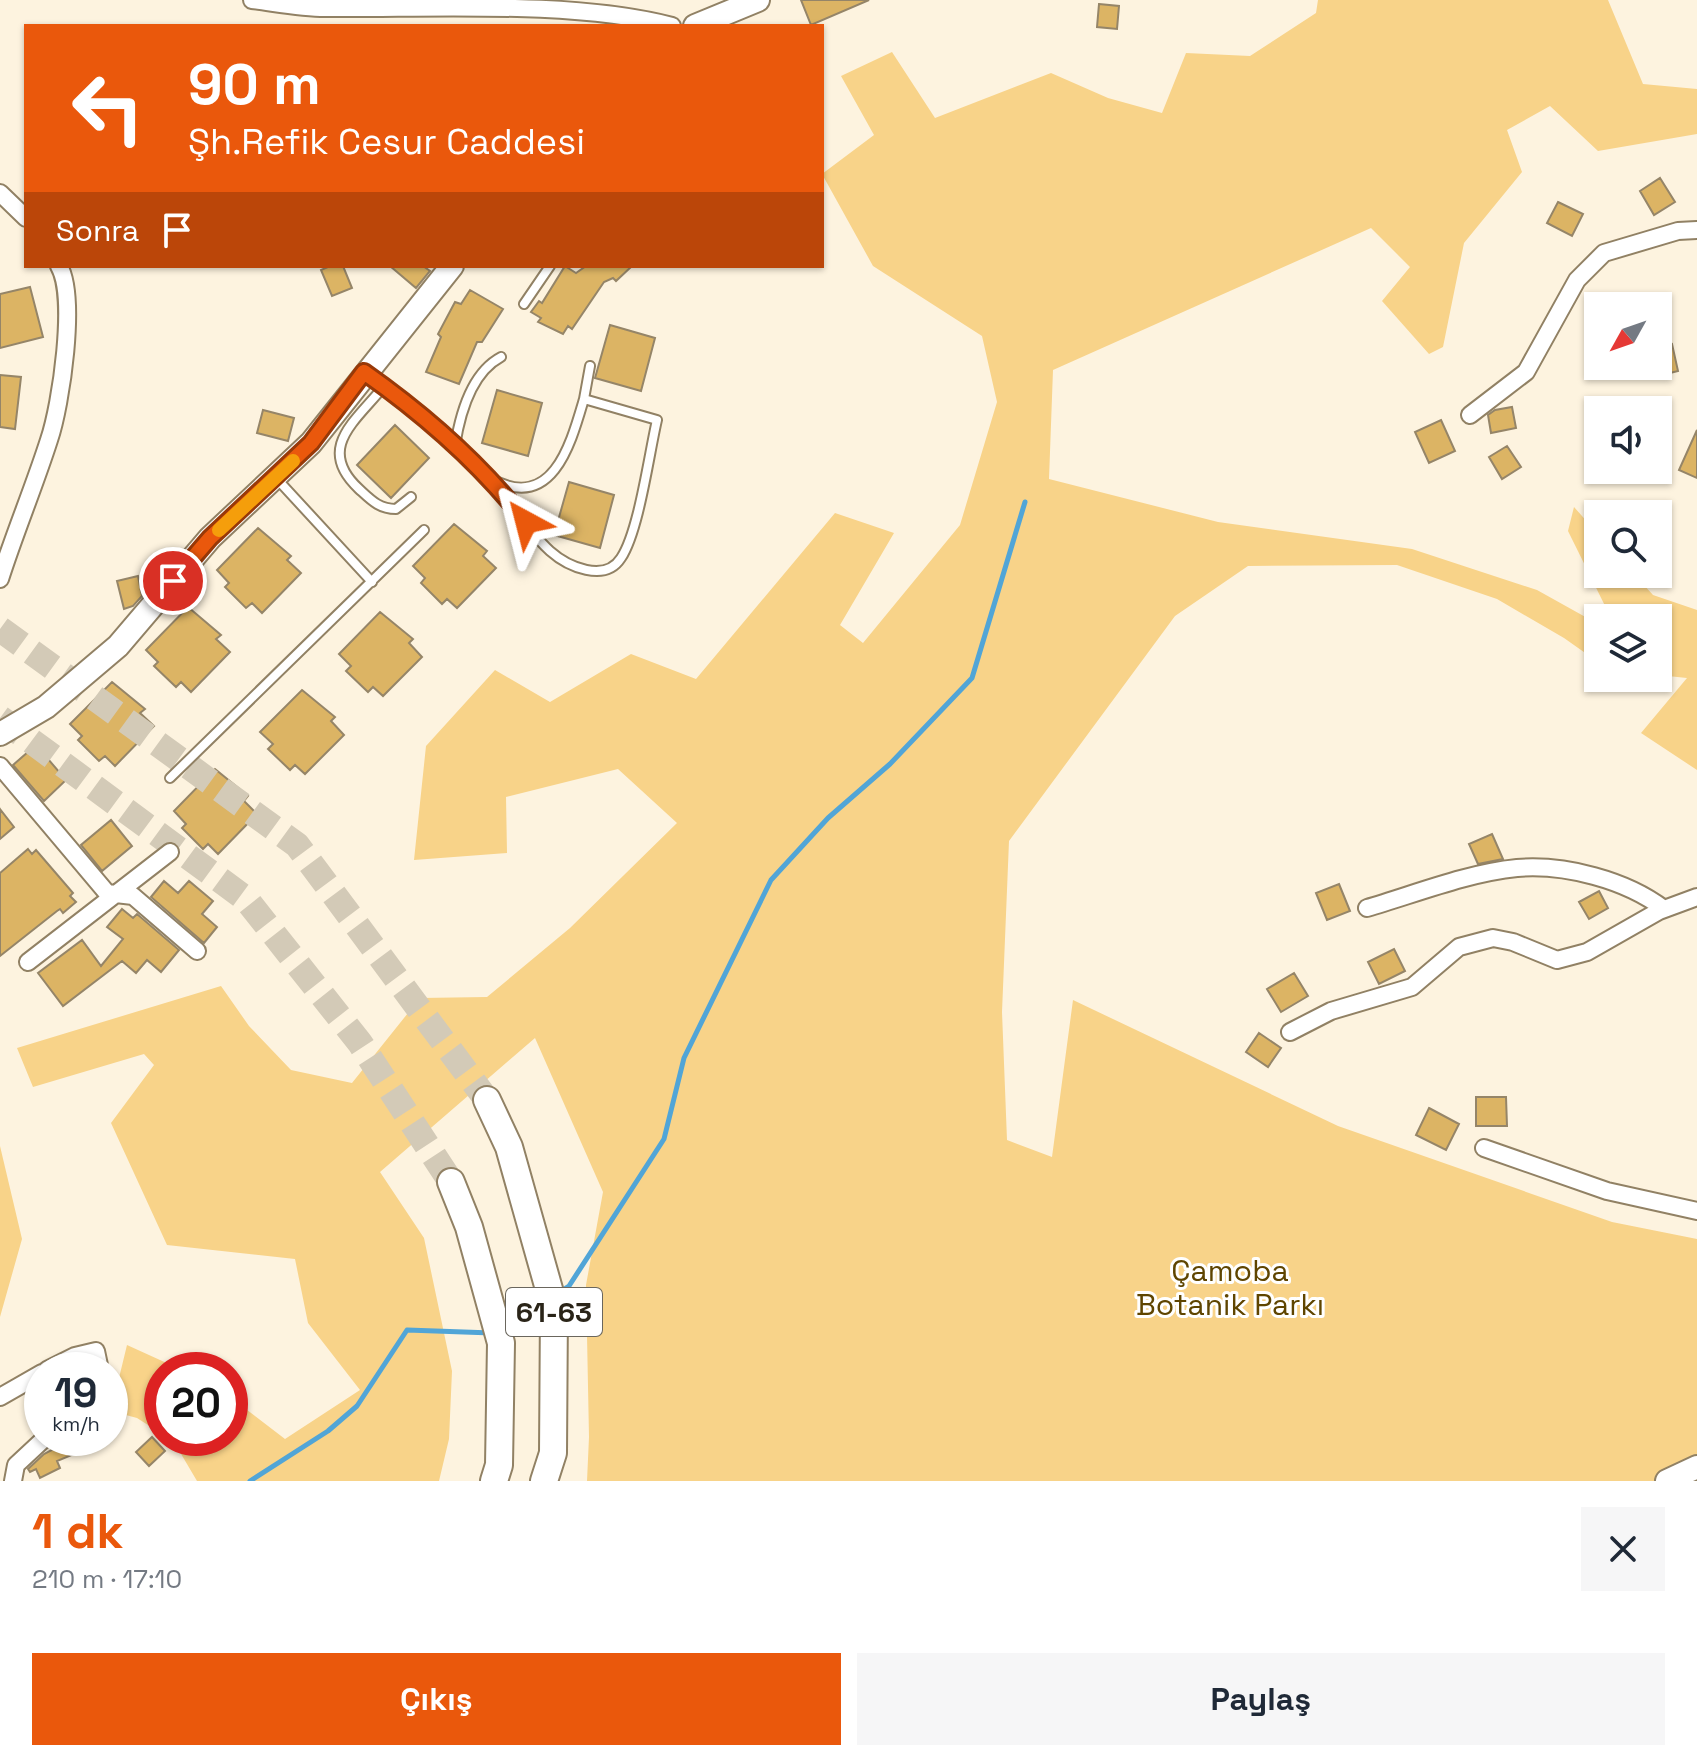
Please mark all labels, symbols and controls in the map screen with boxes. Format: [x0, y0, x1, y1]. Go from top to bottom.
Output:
text: 90 m [188, 49, 321, 120]
icon: left [56, 56, 160, 160]
text: Şh.Refik Cesur Caddesi [188, 119, 585, 165]
icon: arrive [155, 208, 199, 252]
text: Sonra [56, 211, 139, 250]
north arrow [1584, 292, 1672, 380]
map controls [1584, 292, 1672, 692]
button: sound [1584, 396, 1672, 484]
position arrow [484, 480, 568, 564]
button: search [1584, 500, 1672, 588]
pin [139, 547, 207, 615]
icon: arrive [151, 559, 195, 603]
button: layers [1584, 604, 1672, 692]
park label: Çamoba Botanik Parkı [1136, 1251, 1324, 1324]
road number: 61-63 [506, 1288, 602, 1336]
speed limit sign: 20 [144, 1352, 248, 1456]
text: 19 [55, 1368, 97, 1419]
text: km/h [52, 1411, 100, 1437]
text: 1 dk [32, 1501, 124, 1562]
button: close [1581, 1507, 1665, 1591]
text: 210 m · 17:10 [32, 1562, 182, 1596]
button: Çıkış [32, 1653, 841, 1745]
button: Paylaş [857, 1653, 1665, 1745]

